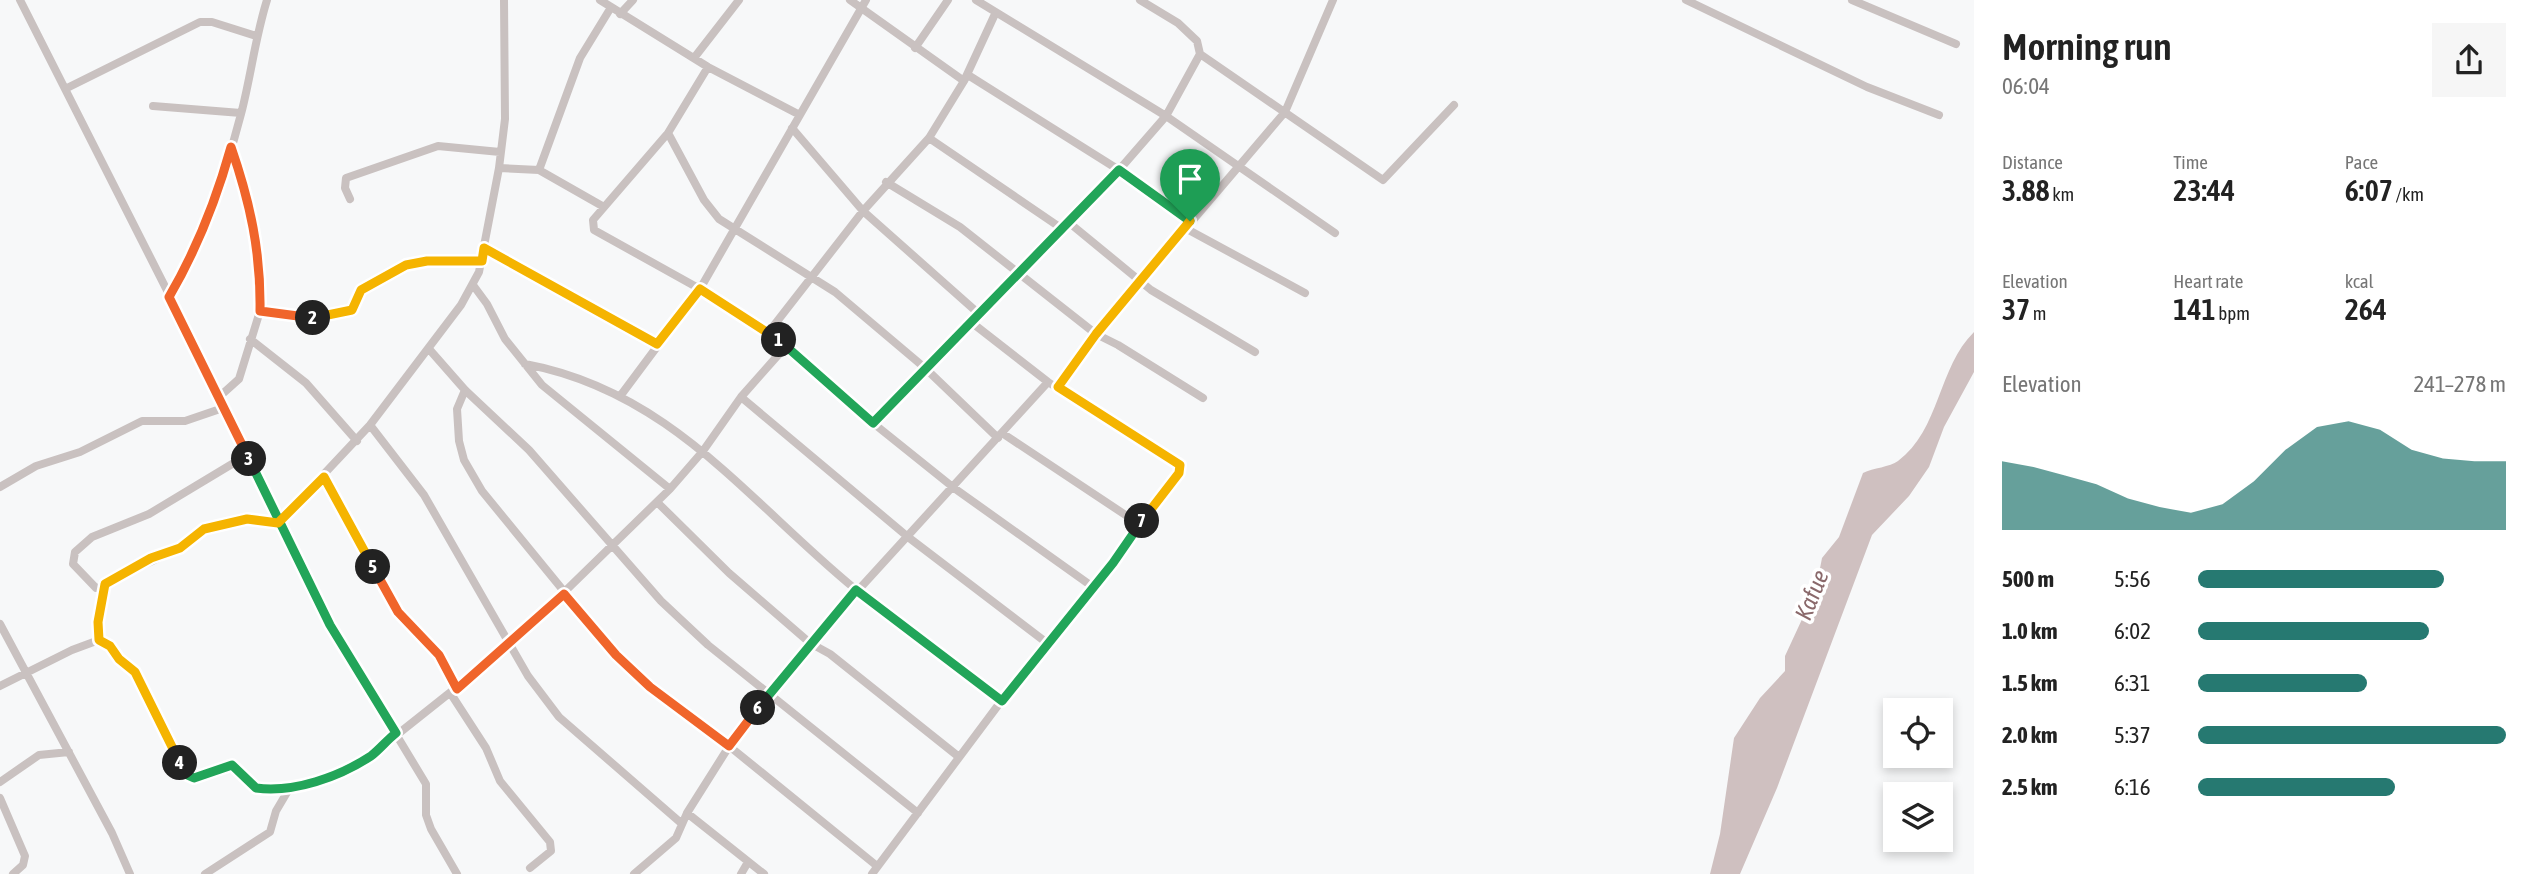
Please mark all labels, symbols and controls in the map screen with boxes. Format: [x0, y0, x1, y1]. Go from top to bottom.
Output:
button: share [2432, 23, 2506, 97]
text: Morning run [2002, 25, 2172, 68]
text: 06:04 [2002, 73, 2050, 99]
pin [1160, 149, 1220, 221]
text: Distance [2002, 151, 2063, 173]
text: Time [2173, 151, 2208, 173]
text: Pace [2345, 151, 2378, 173]
icon: arrive [1171, 160, 1209, 198]
text: 3.88 [2002, 173, 2050, 207]
text: 23:44 [2173, 173, 2235, 207]
text: 6:07 [2345, 173, 2393, 207]
text: km [2050, 183, 2074, 205]
text: /km [2393, 183, 2424, 205]
text: Elevation [2002, 270, 2068, 292]
text: Heart rate [2173, 270, 2243, 292]
text: kcal [2345, 270, 2374, 292]
text: 37 [2002, 292, 2030, 326]
text: 141 [2173, 292, 2216, 326]
text: 264 [2345, 292, 2387, 326]
pin: 2 [296, 300, 330, 336]
text: m [2030, 302, 2047, 324]
text: bpm [2216, 302, 2250, 324]
text: 2 [308, 306, 317, 328]
pin: 1 [762, 322, 796, 358]
text: 1 [774, 328, 783, 350]
text: Elevation [2002, 371, 2082, 397]
text: 241–278 m [2413, 371, 2506, 397]
pin: 3 [232, 442, 266, 476]
text: 3 [244, 447, 253, 469]
pin: 7 [1124, 504, 1160, 538]
text: 7 [1137, 509, 1146, 531]
pin: 5 [356, 550, 390, 584]
text: 5 [368, 555, 377, 577]
water label: Kafue [1789, 566, 1834, 624]
text: 500 m [2002, 566, 2054, 592]
text: 5:56 [2114, 566, 2151, 592]
text: 1.0 km [2002, 618, 2058, 644]
text: 6:02 [2114, 618, 2151, 644]
text: 1.5 km [2002, 670, 2058, 696]
text: 6:31 [2114, 670, 2151, 696]
pin: 6 [740, 690, 776, 726]
text: 6 [753, 696, 762, 718]
map controls [1883, 698, 1953, 852]
button: locate [1883, 698, 1953, 768]
text: 2.0 km [2002, 722, 2058, 748]
text: 5:37 [2114, 722, 2151, 748]
pin: 4 [162, 746, 198, 780]
text: 4 [175, 751, 184, 773]
text: 2.5 km [2002, 774, 2058, 800]
text: 6:16 [2114, 774, 2151, 800]
button: layers [1883, 782, 1953, 852]

